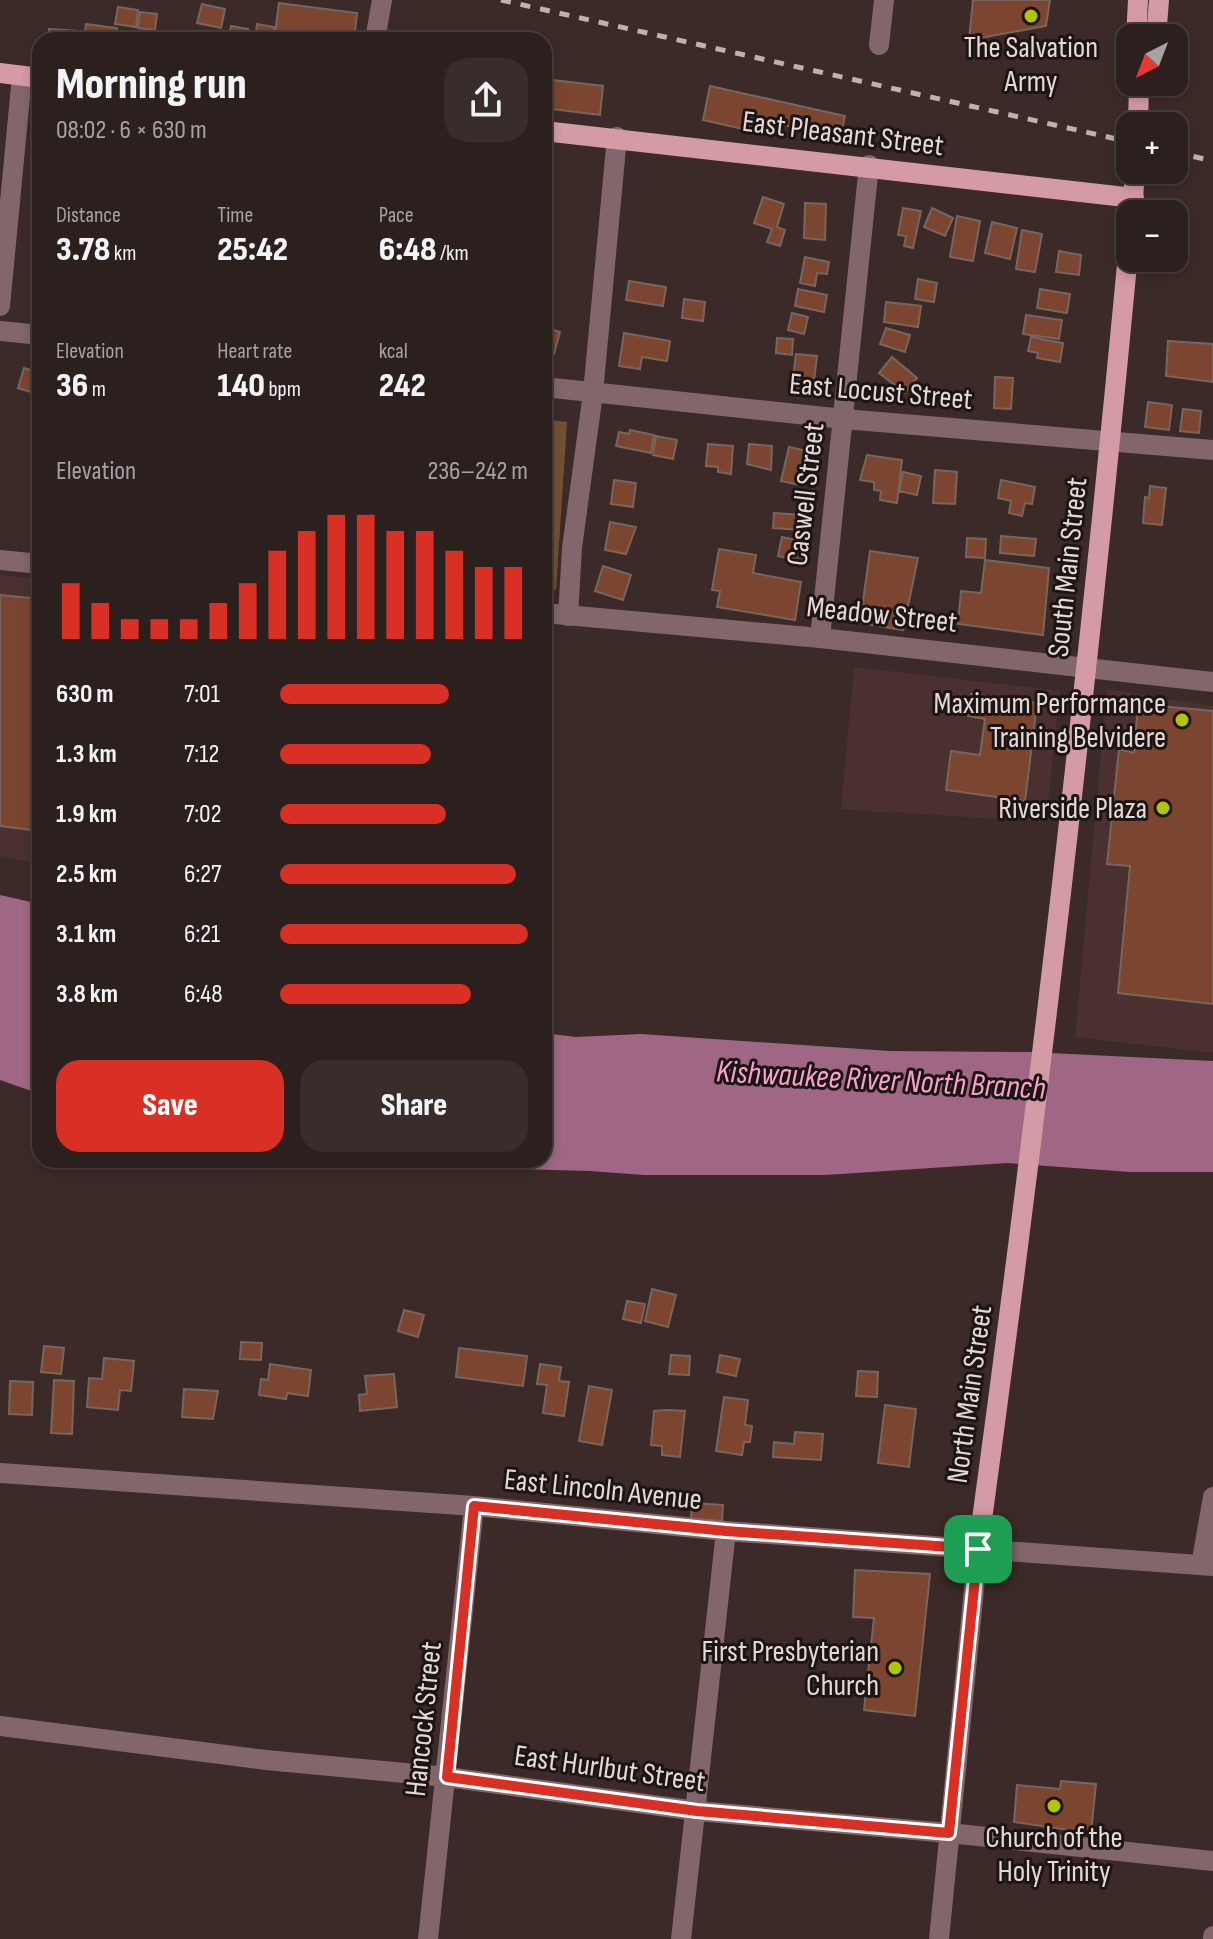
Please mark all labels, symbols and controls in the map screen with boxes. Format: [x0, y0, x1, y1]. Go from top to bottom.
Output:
marker: The Salvation Army [1022, 7, 1040, 25]
north arrow [1116, 24, 1188, 96]
map controls [1116, 24, 1188, 272]
place label: The Salvation Army [964, 30, 1098, 100]
text: Morning run [56, 58, 247, 111]
button: share [444, 58, 528, 142]
street label: East Pleasant Street [740, 104, 946, 164]
button: + [1116, 112, 1188, 184]
text: 08:02 · 6 × 630 m [56, 115, 207, 146]
button: − [1116, 200, 1188, 272]
text: Distance [56, 202, 121, 229]
text: Time [217, 202, 253, 229]
text: Pace [379, 202, 414, 229]
text: 3.78 [56, 229, 110, 270]
text: 25:42 [217, 229, 288, 270]
text: 6:48 [379, 229, 436, 270]
text: km [110, 240, 136, 267]
text: /km [436, 240, 469, 267]
text: Elevation [56, 338, 124, 365]
text: Heart rate [217, 338, 292, 365]
text: kcal [379, 338, 408, 365]
text: 36 [56, 365, 88, 406]
text: 140 [217, 365, 265, 406]
text: 242 [379, 365, 426, 406]
street label: East Locust Street [788, 366, 974, 418]
text: m [88, 376, 106, 403]
text: bpm [265, 376, 301, 403]
street label: Caswell Street [779, 420, 833, 568]
text: Elevation [56, 456, 136, 487]
text: 236–242 m [427, 456, 528, 487]
street label: South Main Street [1041, 475, 1095, 659]
street label: Meadow Street [805, 589, 959, 641]
text: 630 m [56, 679, 114, 710]
text: 7:01 [184, 679, 220, 710]
place label: Maximum Performance Training Belvidere [934, 686, 1166, 756]
marker: Maximum Performance Training Belvidere [1173, 711, 1191, 729]
text: 1.3 km [56, 739, 117, 770]
text: 7:12 [184, 739, 219, 770]
place label: Riverside Plaza [998, 791, 1147, 827]
text: 1.9 km [56, 799, 117, 830]
text: 7:02 [184, 799, 221, 830]
marker: Riverside Plaza [1154, 799, 1172, 817]
text: 2.5 km [56, 859, 117, 890]
text: 6:27 [184, 859, 221, 890]
text: 3.1 km [56, 919, 116, 950]
text: 6:21 [184, 919, 220, 950]
text: 3.8 km [56, 979, 118, 1010]
text: 6:48 [184, 979, 223, 1010]
water label: Kishwaukee River North Branch [715, 1052, 1047, 1109]
button: Save [56, 1060, 284, 1152]
button: Share [300, 1060, 528, 1152]
street label: North Main Street [940, 1303, 1000, 1485]
street label: East Lincoln Avenue [502, 1462, 704, 1518]
pin [944, 1515, 1012, 1583]
icon: arrive [956, 1527, 1000, 1571]
place label: First Presbyterian Church [702, 1634, 879, 1704]
street label: Hancock Street [398, 1640, 450, 1798]
marker: First Presbyterian Church [886, 1659, 904, 1677]
street label: East Hurlbut Street [512, 1738, 708, 1800]
marker: Church of the Holy Trinity [1045, 1797, 1063, 1815]
place label: Church of the Holy Trinity [985, 1820, 1123, 1890]

